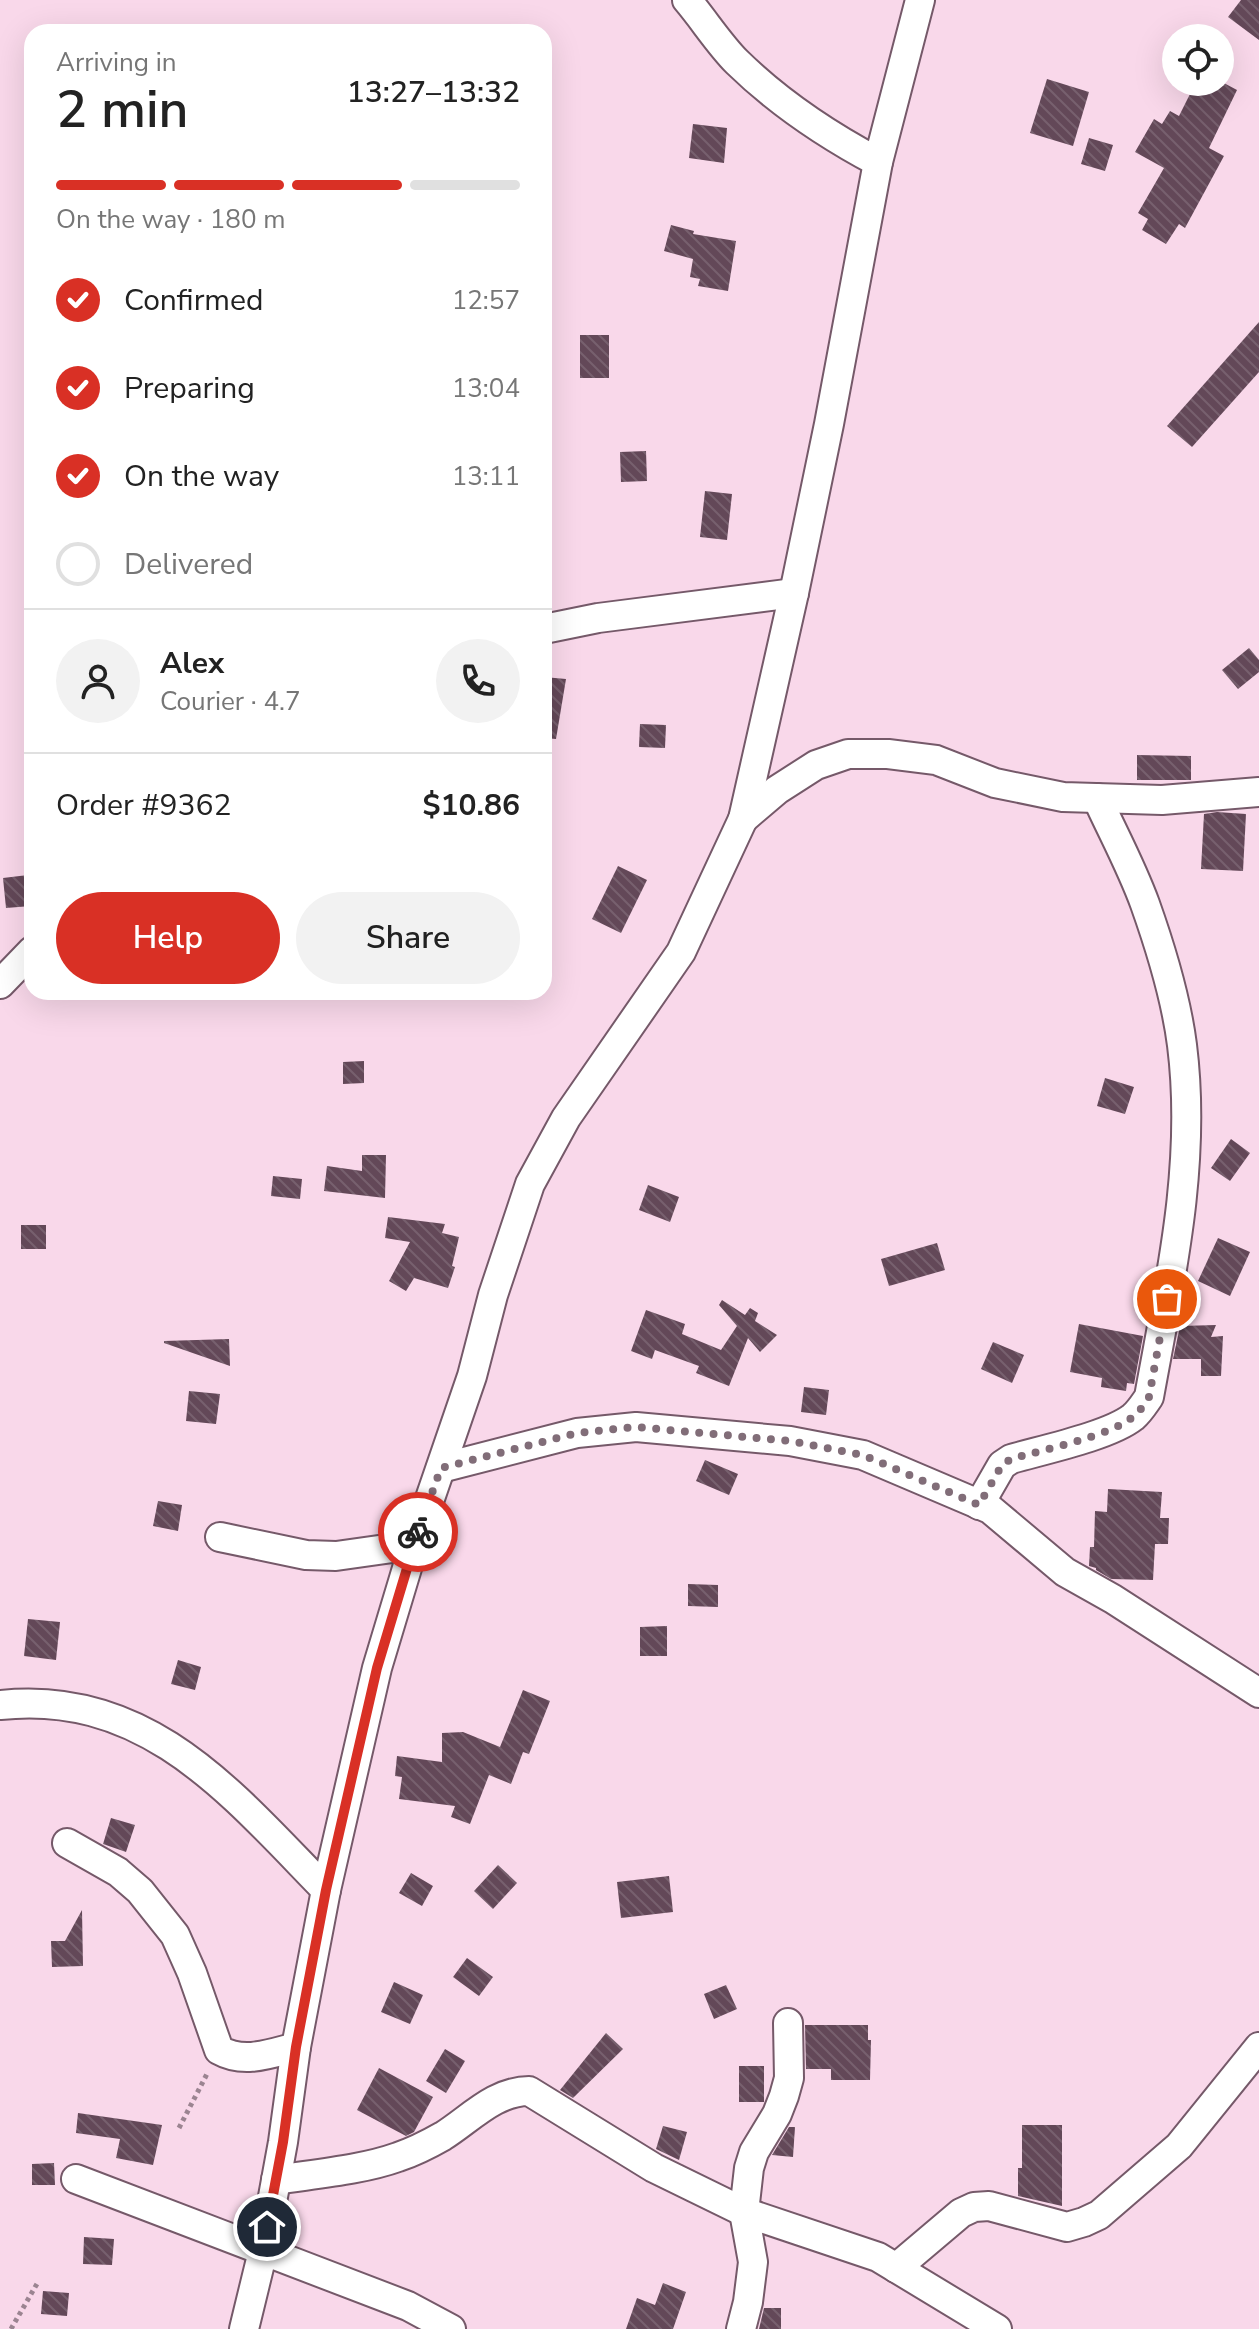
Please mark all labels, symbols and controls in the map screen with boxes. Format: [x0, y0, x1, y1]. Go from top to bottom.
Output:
map controls [1162, 24, 1234, 96]
button: locate [1162, 24, 1234, 96]
text: Arriving in [56, 45, 177, 80]
text: 13:27–13:32 [347, 72, 520, 113]
text: 2 min [56, 74, 189, 145]
text: On the way · 180 m [56, 202, 285, 237]
icon: check [56, 278, 100, 322]
text: Confirmed [124, 280, 264, 321]
text: 12:57 [452, 283, 520, 318]
icon: check [56, 366, 100, 410]
text: Preparing [124, 368, 255, 409]
text: 13:04 [452, 371, 520, 406]
icon: check [56, 454, 100, 498]
text: On the way [124, 456, 279, 497]
text: 13:11 [452, 459, 520, 494]
text: Delivered [124, 544, 253, 585]
button: person [56, 639, 140, 723]
button: phone [436, 639, 520, 723]
text: Alex [160, 643, 224, 684]
text: Courier · 4.7 [160, 684, 301, 719]
text: Order #9362 [56, 785, 231, 826]
text: $10.86 [423, 785, 520, 826]
button: Help [56, 892, 280, 984]
button: Share [296, 892, 520, 984]
pin [1133, 1265, 1201, 1333]
icon: bag [1145, 1277, 1189, 1321]
courier [378, 1492, 458, 1572]
icon: bike [396, 1510, 440, 1554]
pin [233, 2193, 301, 2261]
icon: home [245, 2205, 289, 2249]

